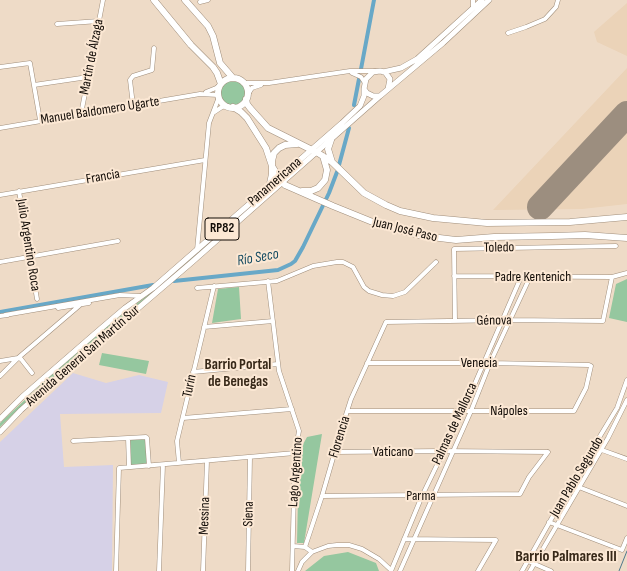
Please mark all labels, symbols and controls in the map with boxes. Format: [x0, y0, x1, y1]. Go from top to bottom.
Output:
street label: Martín de Álzaga [76, 18, 108, 96]
street label: Manuel Baldomero Ugarte [39, 93, 161, 129]
street label: Panamericana [245, 154, 305, 210]
street label: Francia [85, 166, 121, 188]
street label: Julio Argentino Roca [12, 198, 44, 292]
street label: Juan José Paso [371, 214, 439, 246]
road number: RP82 [205, 218, 239, 240]
street label: Toledo [484, 239, 514, 257]
water label: Río Seco [236, 245, 280, 271]
street label: Padre Kentenich [495, 269, 571, 285]
street label: Avenida General San Martín Sur [23, 302, 143, 410]
street label: Génova [476, 312, 512, 330]
street label: Venecia [461, 355, 497, 371]
district label: Barrio Portal de Benegas [205, 356, 271, 391]
street label: Turín [179, 373, 201, 399]
street label: Palmas de Mallorca [429, 380, 481, 468]
street label: Nápoles [490, 403, 528, 419]
street label: Florencia [326, 414, 354, 460]
street label: Juan Pablo Segundo [546, 434, 608, 520]
street label: Lago Argentino [285, 437, 307, 507]
street label: Vaticano [373, 444, 413, 460]
street label: Parma [406, 488, 436, 504]
street label: Messina [196, 497, 214, 535]
street label: Siena [240, 501, 258, 527]
district label: Barrio Palmares III [515, 547, 617, 567]

